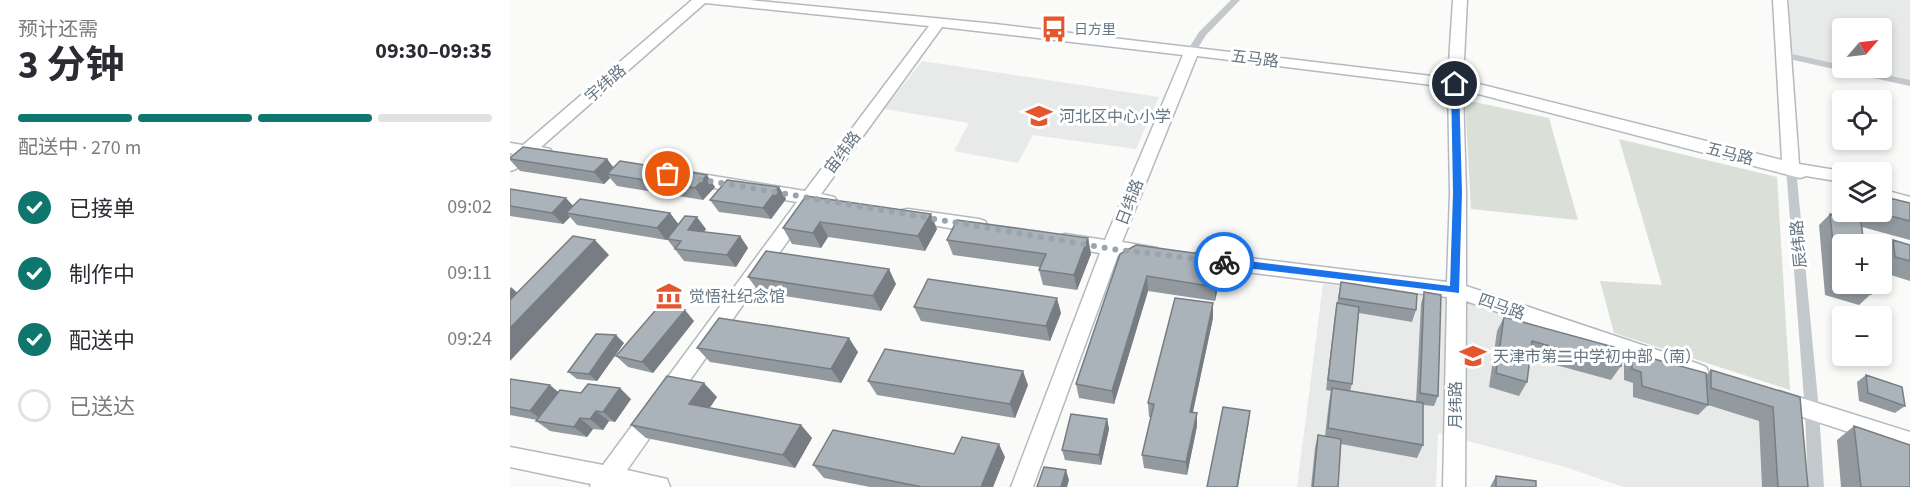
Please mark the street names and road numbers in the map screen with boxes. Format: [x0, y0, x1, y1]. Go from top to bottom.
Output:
street label: 五马路 [1230, 45, 1280, 73]
street label: 宇纬路 [580, 60, 631, 108]
street label: 宙纬路 [820, 127, 866, 178]
street label: 五马路 [1704, 137, 1756, 170]
street label: 日纬路 [1111, 176, 1149, 229]
street label: 辰纬路 [1786, 219, 1812, 269]
street label: 四马路 [1475, 289, 1528, 325]
street label: 月纬路 [1445, 381, 1467, 429]

